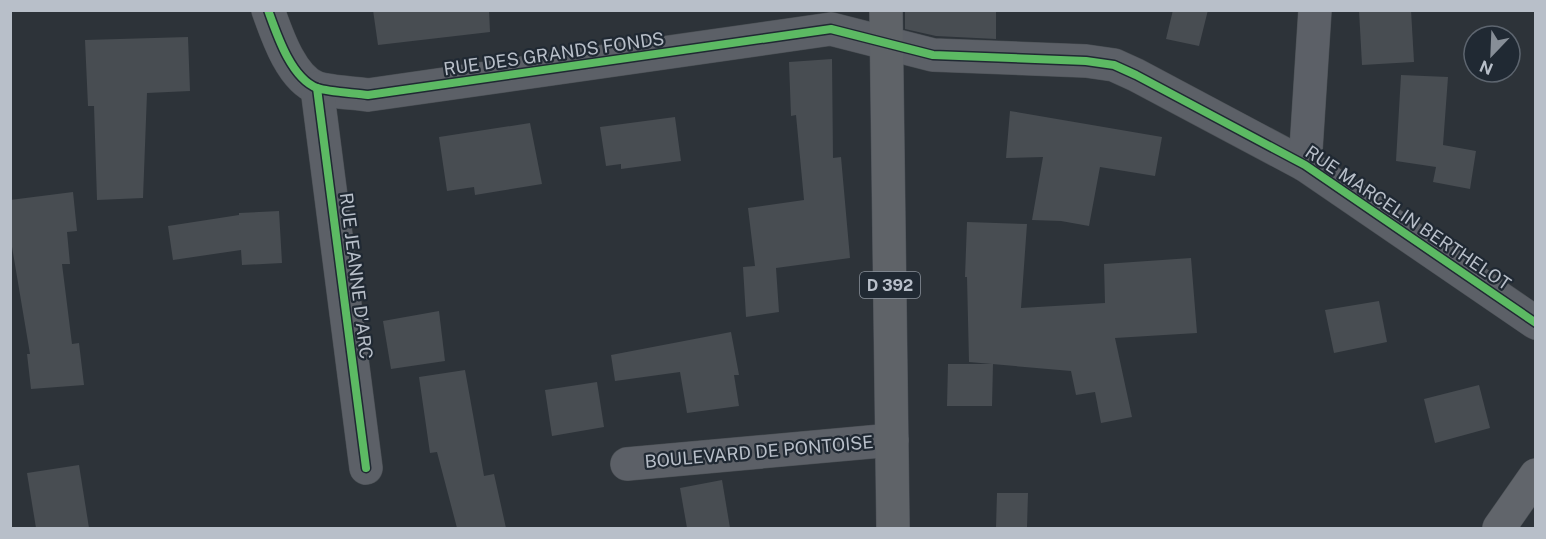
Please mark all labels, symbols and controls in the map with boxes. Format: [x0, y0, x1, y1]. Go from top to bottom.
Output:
north arrow [1462, 24, 1522, 84]
street label: RUE DES GRANDS FONDS [442, 28, 666, 79]
text: N [1477, 56, 1496, 79]
street label: RUE MARCELIN BERTHELOT [1302, 141, 1515, 294]
street label: RUE JEANNE D'ARC [336, 191, 377, 360]
road number: D 392 [860, 272, 920, 298]
street label: BOULEVARD DE PONTOISE [644, 431, 874, 472]

